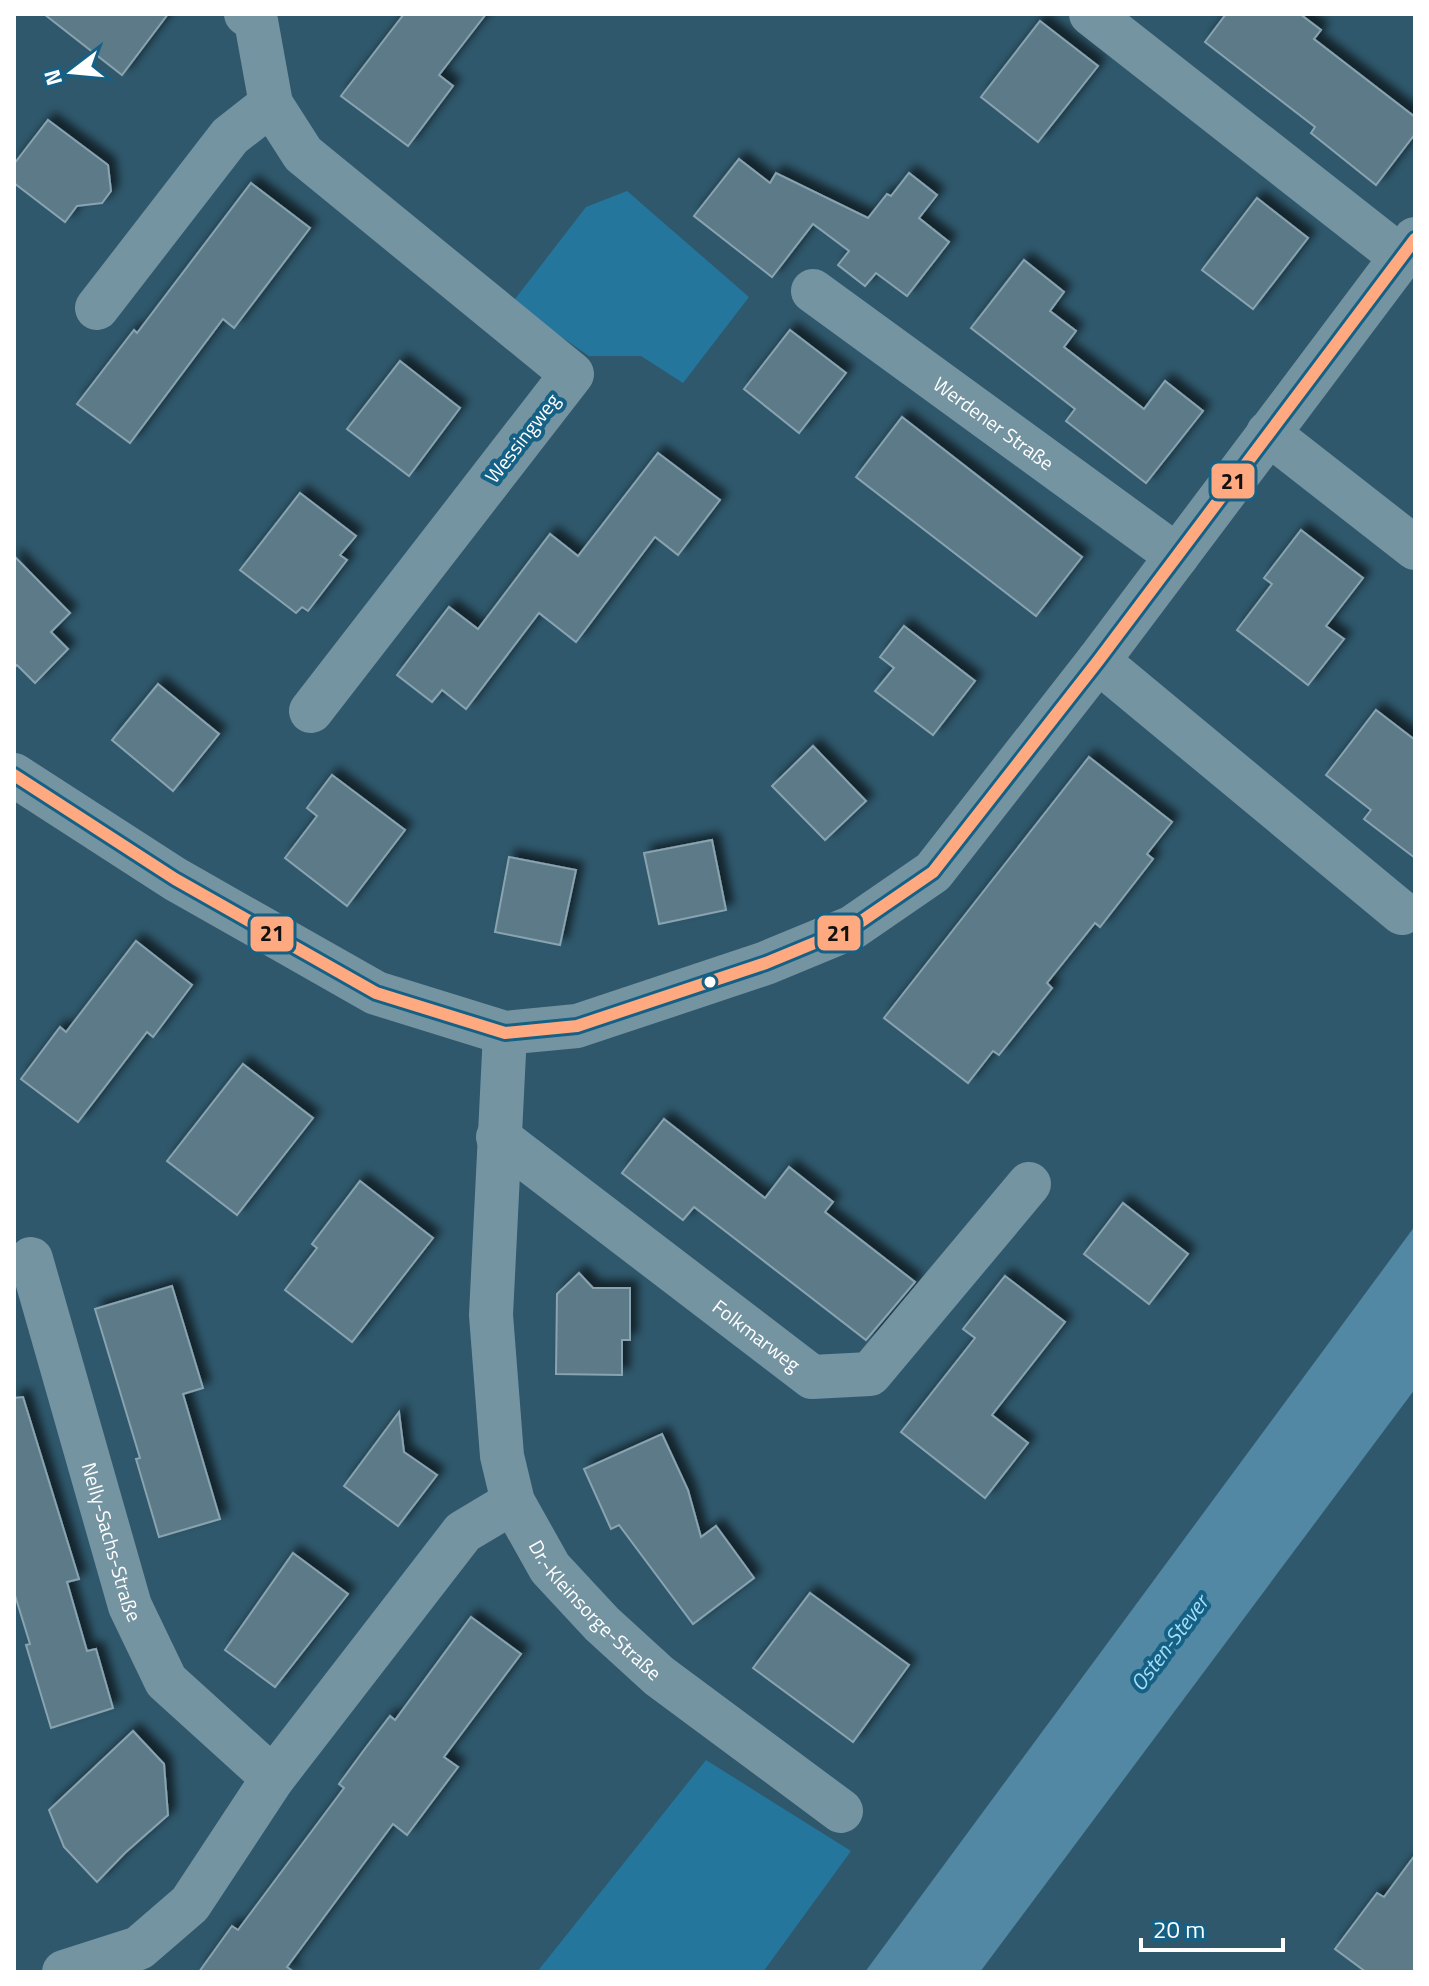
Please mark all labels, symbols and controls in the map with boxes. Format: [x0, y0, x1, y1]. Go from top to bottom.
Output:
north arrow [32, 32, 112, 112]
text: N [34, 65, 71, 90]
street label: Werdener Straße [927, 368, 1061, 478]
street label: Wessingweg [477, 386, 567, 490]
line badge: 21 [1210, 462, 1256, 500]
text: 21 [1221, 464, 1245, 498]
line badge: 21 [816, 914, 862, 952]
line badge: 21 [249, 915, 295, 953]
text: 21 [260, 916, 284, 950]
text: 21 [827, 916, 851, 950]
unlabelled marker [702, 974, 718, 990]
street label: Folkmarweg [706, 1291, 808, 1379]
street label: Nelly-Sachs-Straße [74, 1458, 151, 1627]
street label: Dr.-Kleinsorge-Straße [521, 1534, 669, 1687]
water label: Osten-Stever [1122, 1585, 1218, 1698]
scale bar [1141, 1902, 1283, 1952]
text: 20 m [1153, 1911, 1205, 1947]

